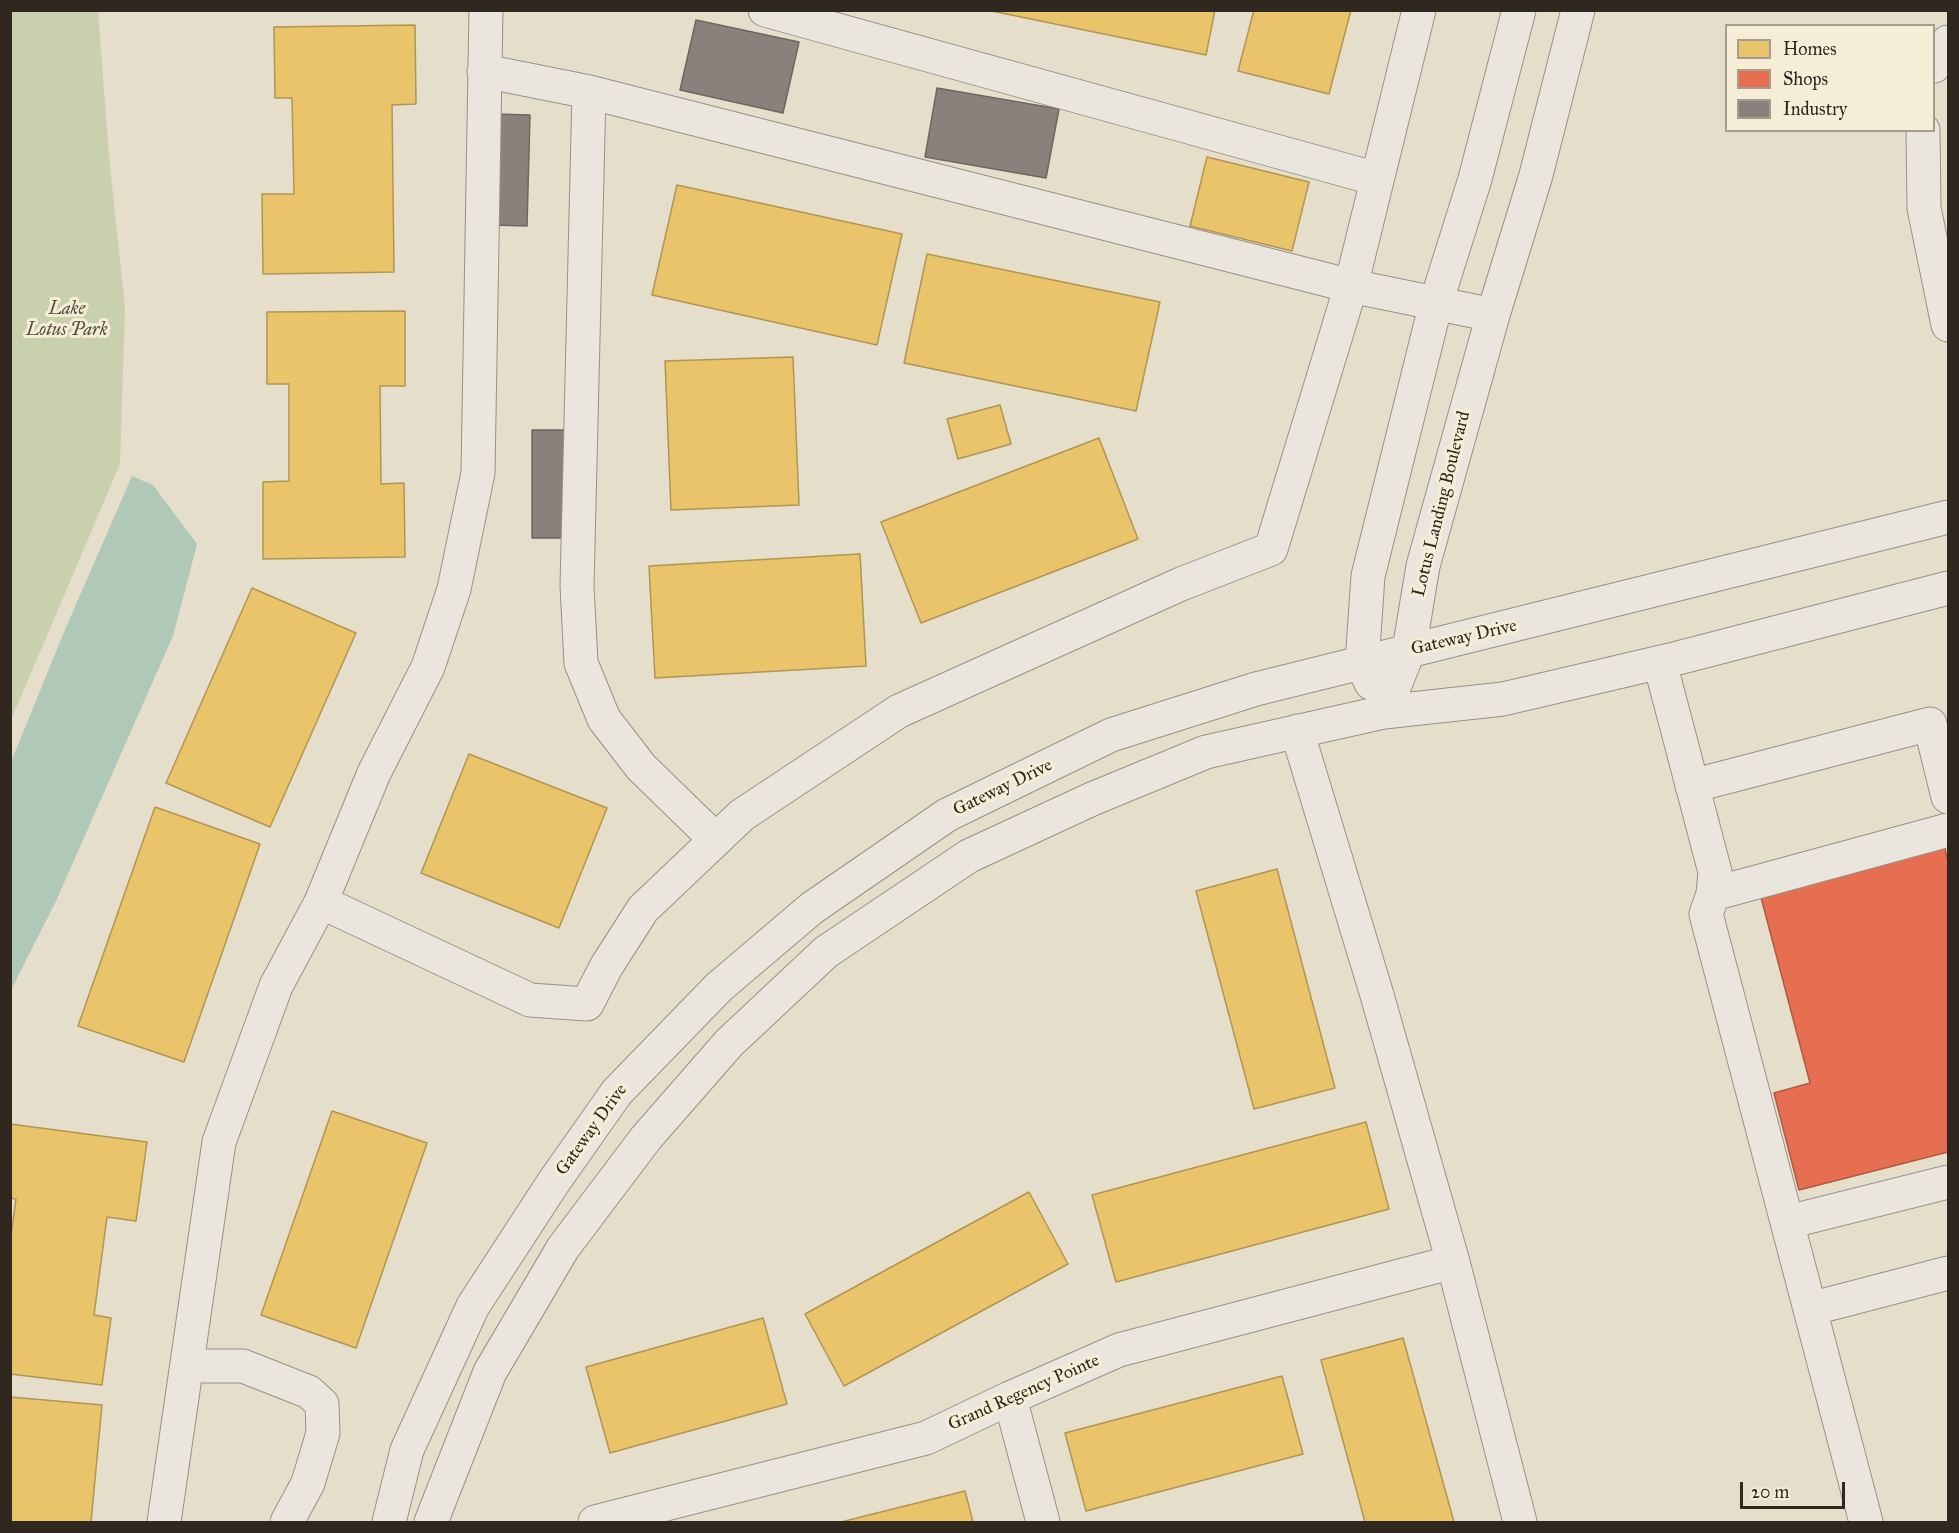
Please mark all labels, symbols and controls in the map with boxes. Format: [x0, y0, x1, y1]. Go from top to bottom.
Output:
legend [1725, 24, 1935, 132]
text: Homes [1783, 38, 1837, 60]
text: Shops [1783, 68, 1828, 90]
text: Industry [1783, 98, 1847, 120]
park label: Lake Lotus Park [26, 299, 108, 342]
street label: Lotus Landing Boulevard [1408, 409, 1476, 599]
street label: Gateway Drive [1409, 615, 1519, 661]
street label: Gateway Drive [950, 755, 1056, 821]
street label: Gateway Drive [552, 1080, 632, 1180]
street label: Grand Regency Pointe [945, 1350, 1103, 1436]
scale bar [1743, 1470, 1848, 1508]
text: 20 m [1751, 1481, 1789, 1503]

